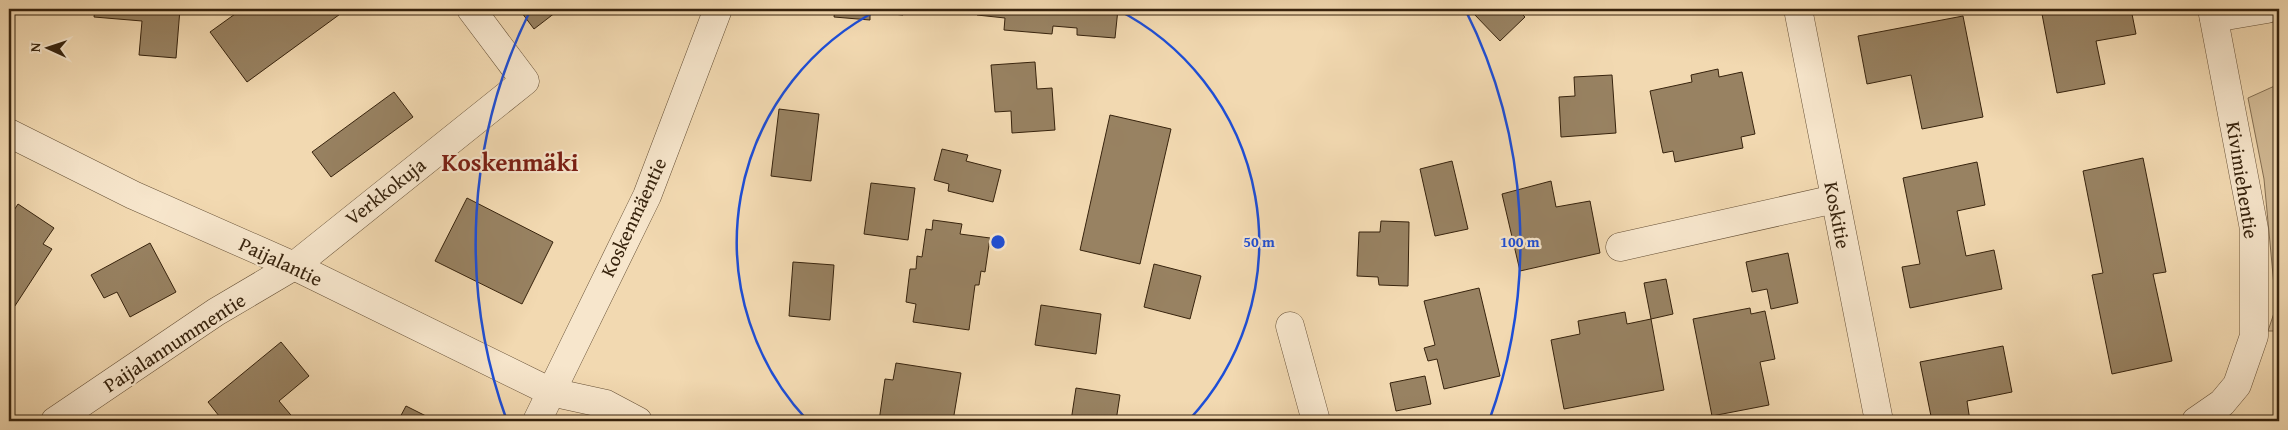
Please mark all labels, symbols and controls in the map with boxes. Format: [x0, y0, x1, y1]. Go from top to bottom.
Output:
north arrow [22, 22, 72, 72]
text: N [25, 41, 45, 53]
street label: Kivimiehentie [2219, 119, 2267, 241]
district label: Koskenmäki [442, 144, 579, 180]
street label: Verkkokuja [338, 150, 432, 232]
street label: Koskenmäentie [593, 152, 673, 282]
street label: Koskitie [1817, 179, 1859, 251]
street label: Paijalantie [235, 229, 327, 293]
text: 50 m [1243, 231, 1275, 252]
text: 100 m [1500, 231, 1540, 252]
centre of rings [989, 233, 1007, 251]
street label: Paijalannummentie [97, 285, 251, 399]

